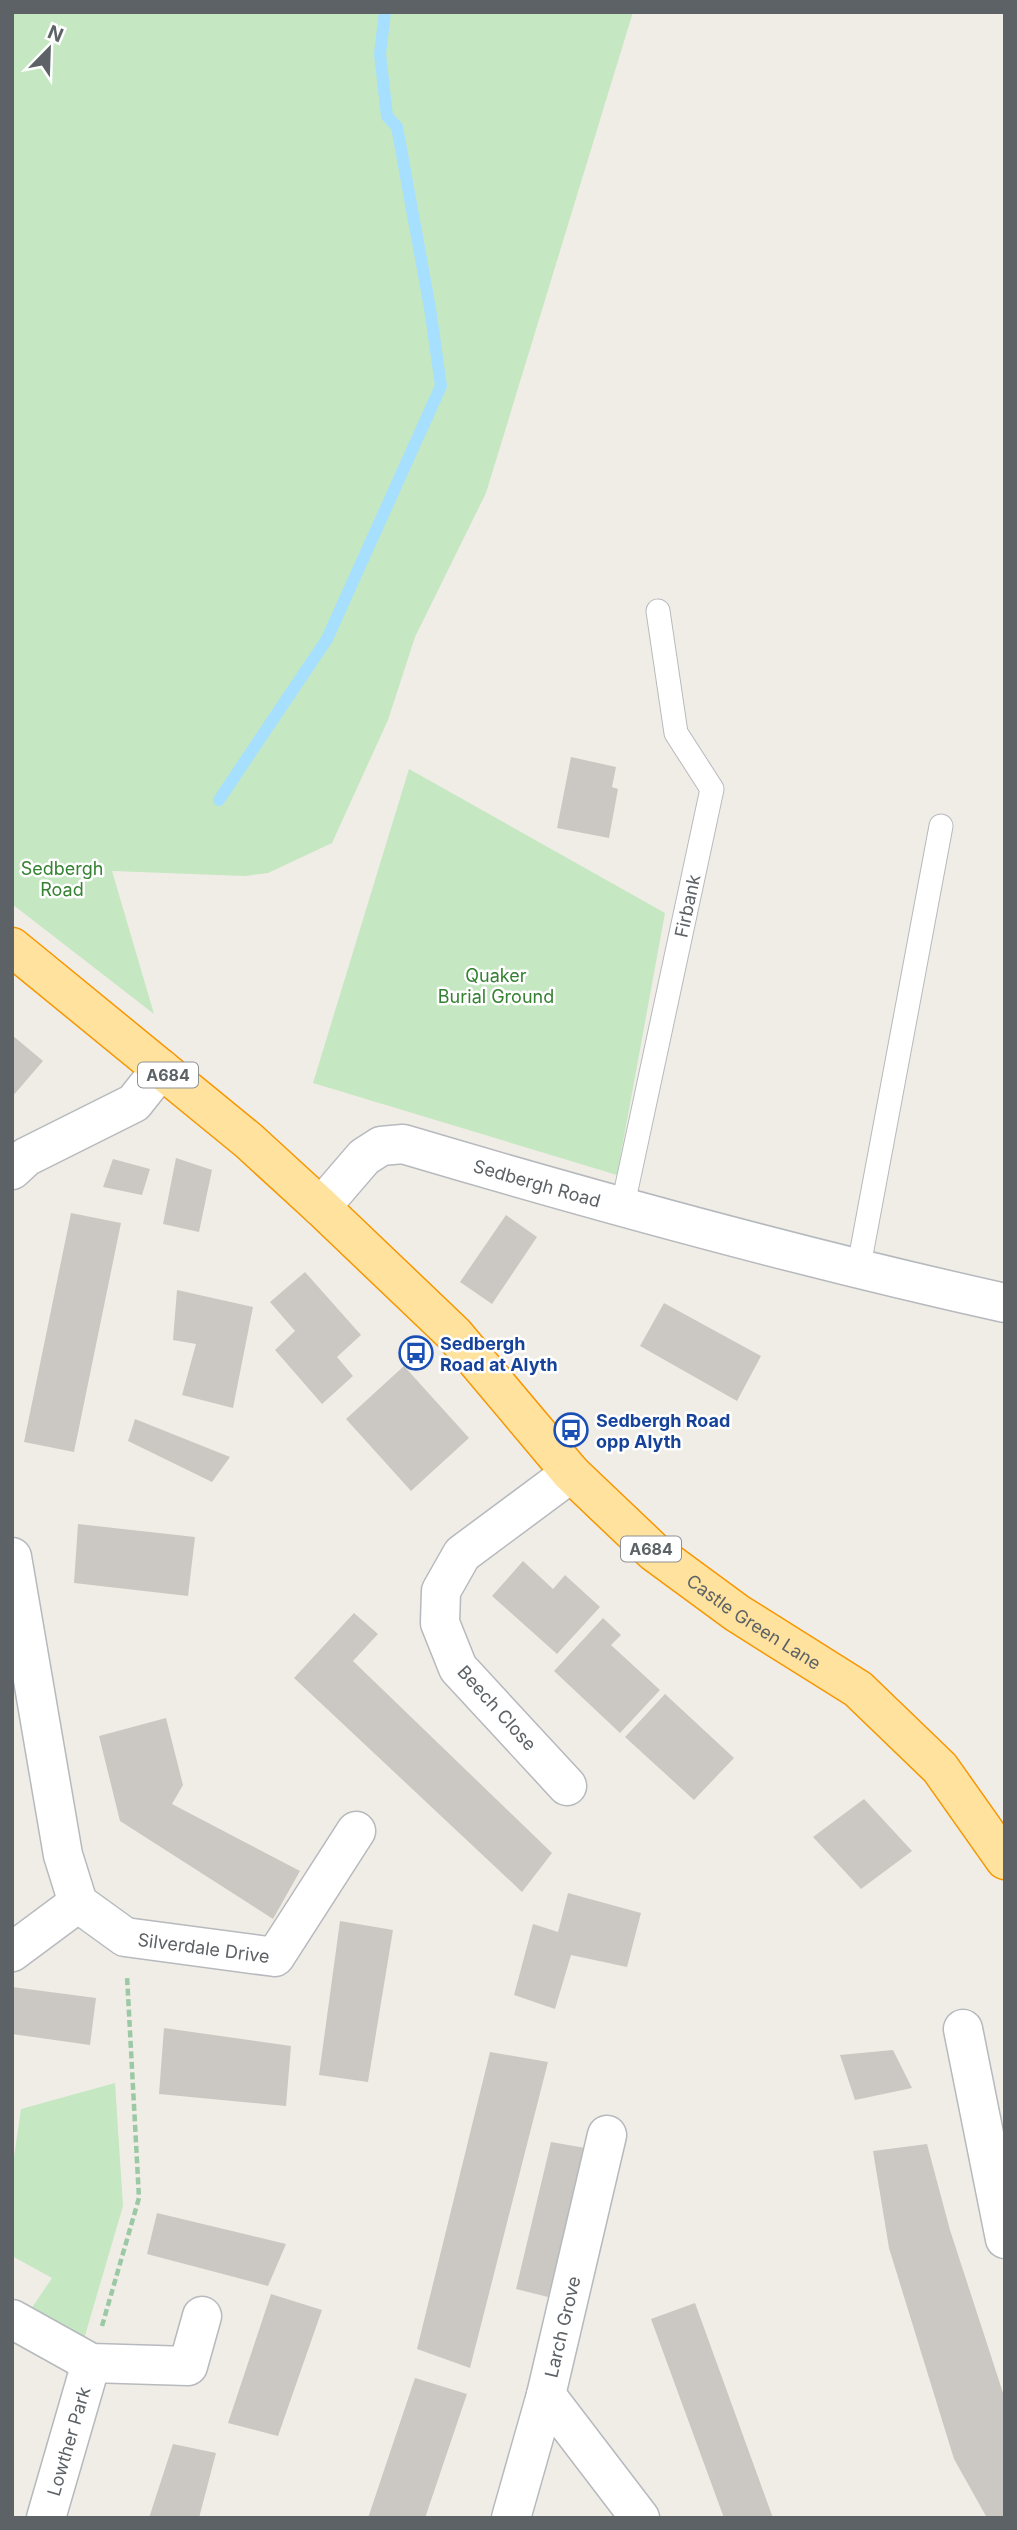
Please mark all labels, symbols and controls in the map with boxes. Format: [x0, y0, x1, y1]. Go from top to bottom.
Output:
north arrow [14, 14, 84, 84]
text: N [44, 20, 67, 47]
park label: Sedbergh Road [21, 858, 103, 900]
street label: Firbank [670, 872, 704, 939]
park label: Quaker Burial Ground [438, 965, 554, 1007]
road number: A684 [138, 1063, 198, 1088]
street label: Sedbergh Road [471, 1155, 603, 1211]
place label: Sedbergh Road at Alyth [440, 1333, 558, 1375]
bus stop icon: Sedbergh Road at Alyth [397, 1334, 435, 1372]
place label: Sedbergh Road opp Alyth [596, 1410, 730, 1452]
bus stop icon: Sedbergh Road opp Alyth [552, 1411, 590, 1449]
road number: A684 [621, 1536, 681, 1562]
street label: Castle Green Lane [683, 1569, 825, 1674]
street label: Beech Close [453, 1661, 541, 1755]
street label: Silverdale Drive [136, 1928, 271, 1967]
street label: Larch Grove [540, 2274, 584, 2379]
street label: Lowther Park [42, 2384, 94, 2498]

